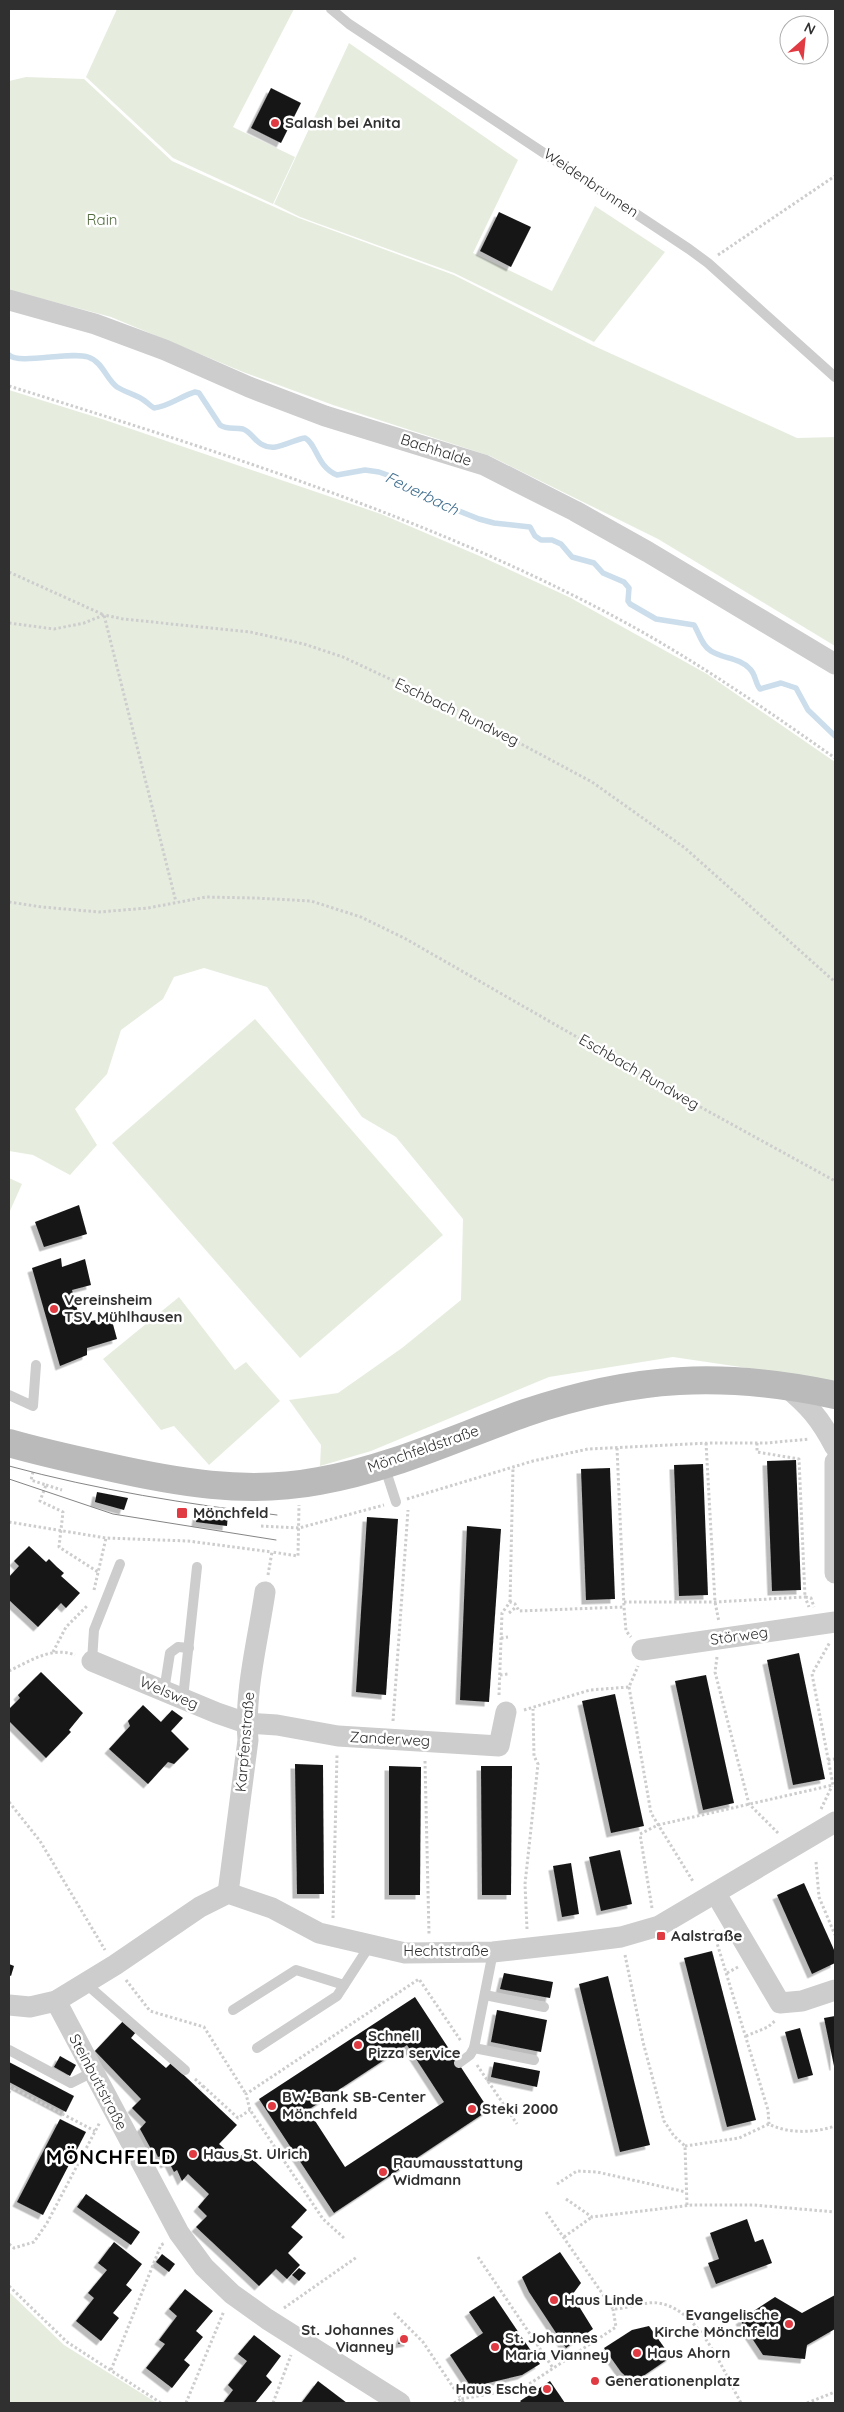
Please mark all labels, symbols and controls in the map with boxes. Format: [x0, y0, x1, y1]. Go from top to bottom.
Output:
north arrow [779, 15, 829, 65]
text: N [801, 18, 819, 39]
place label: Salash bei Anita [285, 113, 401, 132]
marker: Salash bei Anita [269, 117, 281, 129]
street label: Weidenbrunnen [540, 144, 642, 221]
park label: Rain [86, 210, 118, 229]
street label: Bachhalde [398, 429, 474, 470]
water label: Feuerbach [382, 467, 463, 520]
street label: Eschbach Rundweg [392, 673, 522, 750]
street label: Eschbach Rundweg [576, 1029, 703, 1114]
place label: Vereinsheim TSV Mühlhausen [64, 1290, 183, 1326]
marker: Vereinsheim TSV Mühlhausen [48, 1303, 60, 1315]
street label: Mönchfeldstraße [365, 1421, 481, 1476]
place label: Mönchfeld [193, 1503, 268, 1522]
marker: Mönchfeld [175, 1506, 189, 1520]
street label: Störweg [709, 1622, 769, 1649]
street label: Welsweg [137, 1672, 202, 1713]
street label: Karpfenstraße [231, 1691, 258, 1793]
street label: Zanderweg [349, 1727, 431, 1750]
place label: Aalstraße [671, 1926, 742, 1945]
marker: Aalstraße [655, 1930, 667, 1942]
street label: Hechtstraße [403, 1941, 489, 1960]
place label: Schnell Pizza service [368, 2026, 461, 2062]
street label: Steinbuttstraße [65, 2030, 132, 2133]
marker: Schnell Pizza service [352, 2039, 364, 2051]
place label: BW-Bank SB-Center Mönchfeld [282, 2087, 427, 2123]
place label: Steki 2000 [482, 2099, 558, 2118]
marker: BW-Bank SB-Center Mönchfeld [266, 2100, 278, 2112]
marker: Steki 2000 [466, 2103, 478, 2115]
district label: MÖNCHFELD [46, 2144, 176, 2169]
place label: Haus St. Ulrich [203, 2144, 308, 2163]
marker: Haus St. Ulrich [187, 2148, 199, 2160]
place label: Raumausstattung Widmann [393, 2153, 523, 2189]
marker: Raumausstattung Widmann [377, 2166, 389, 2178]
place label: Haus Linde [564, 2290, 644, 2309]
marker: Haus Linde [548, 2294, 560, 2306]
place label: Evangelische Kirche Mönchfeld [654, 2305, 779, 2341]
marker: Evangelische Kirche Mönchfeld [783, 2318, 795, 2330]
place label: St. Johannes Vianney [301, 2320, 394, 2356]
place label: St. Johannes Maria Vianney [505, 2328, 609, 2364]
marker: St. Johannes Vianney [398, 2333, 410, 2345]
marker: St. Johannes Maria Vianney [489, 2341, 501, 2353]
place label: Haus Ahorn [647, 2343, 730, 2362]
marker: Haus Ahorn [631, 2347, 643, 2359]
place label: Generationenplatz [605, 2371, 740, 2390]
marker: Generationenplatz [589, 2375, 601, 2387]
place label: Haus Esche [455, 2379, 537, 2398]
marker: Haus Esche [541, 2383, 553, 2395]

